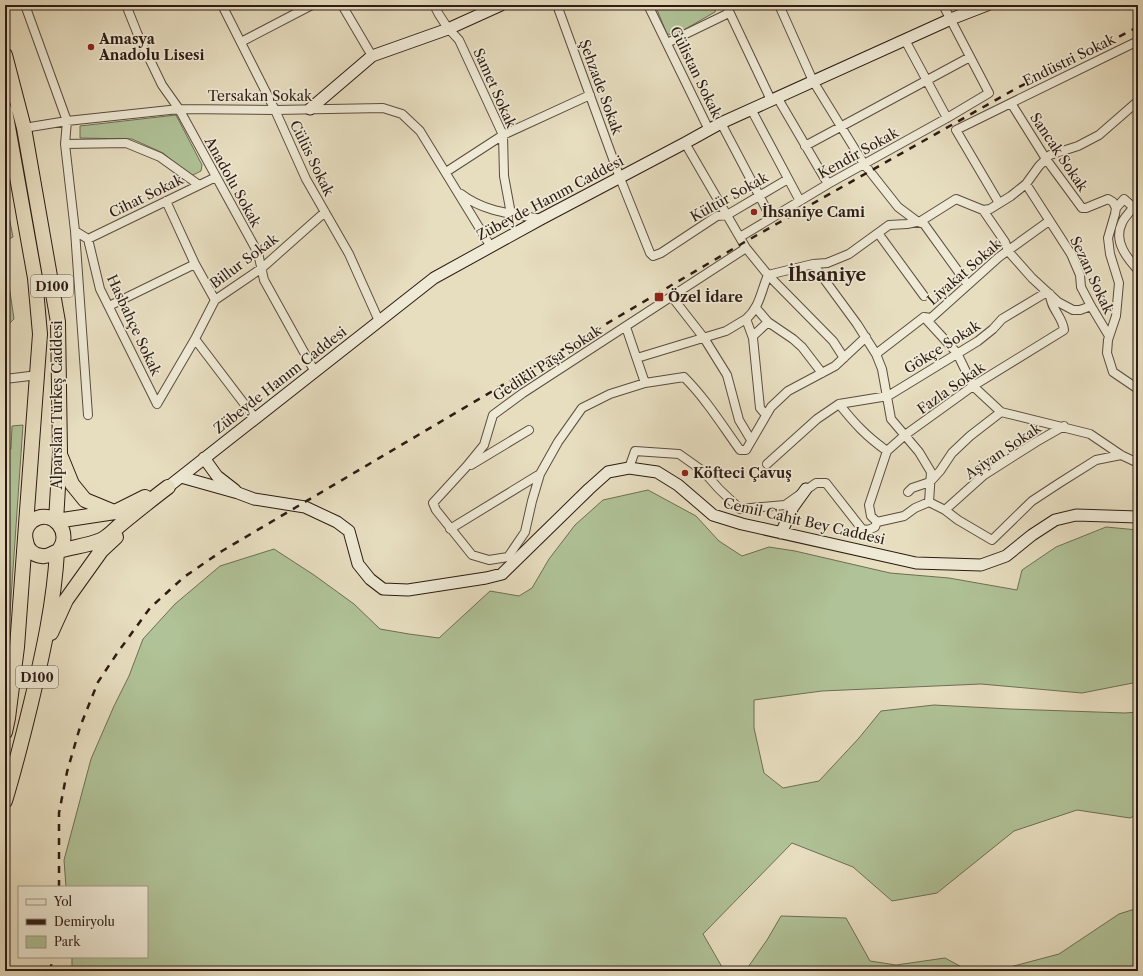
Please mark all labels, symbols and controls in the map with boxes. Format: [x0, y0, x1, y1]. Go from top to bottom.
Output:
street label: Gülistan Sokak [666, 23, 726, 121]
street label: Endüstri Sokak [1020, 29, 1119, 90]
place label: Amasya Anadolu Lisesi [98, 30, 205, 64]
street label: Şehzade Sokak [575, 37, 627, 138]
marker: Amasya Anadolu Lisesi [86, 42, 96, 52]
street label: Samet Sokak [469, 45, 521, 132]
street label: Tersakan Sokak [208, 87, 313, 105]
street label: Sancak Sokak [1026, 109, 1092, 195]
street label: Cülüs Sokak [286, 117, 338, 200]
street label: Kendir Sokak [814, 123, 902, 183]
street label: Anadolu Sokak [200, 133, 266, 231]
street label: Zübeyde Hanım Caddesi [473, 152, 627, 244]
street label: Kültür Sokak [687, 168, 772, 226]
street label: Cihat Sokak [106, 170, 187, 222]
place label: İhsaniye Cami [762, 203, 865, 221]
marker: İhsaniye Cami [749, 207, 759, 217]
street label: Billur Sokak [206, 229, 282, 292]
street label: Sezan Sokak [1066, 233, 1118, 317]
street label: Liyakat Sokak [923, 234, 1005, 309]
district label: İhsaniye [788, 263, 867, 286]
street label: Hasbahçe Sokak [103, 272, 166, 379]
road number: D100 [31, 275, 73, 297]
place label: Özel İdare [668, 288, 743, 306]
marker: Özel İdare [653, 291, 665, 303]
street label: Gökçe Sokak [900, 316, 984, 378]
street label: Alparslan Türkeş Caddesi [48, 320, 66, 491]
street label: Gedikli Paşa Sokak [489, 321, 605, 405]
street label: Zübeyde Hanım Caddesi [210, 322, 350, 438]
street label: Fazla Sokak [914, 358, 989, 418]
street label: Aşiyan Sokak [961, 418, 1045, 484]
place label: Köfteci Çavuş [693, 464, 792, 482]
marker: Köfteci Çavuş [680, 468, 690, 478]
street label: Cemil Cahit Bey Caddesi [721, 494, 887, 548]
road number: D100 [16, 666, 58, 688]
legend [18, 886, 148, 958]
text: Yol [53, 894, 72, 909]
text: Demiryolu [54, 914, 116, 929]
text: Park [54, 934, 81, 949]

